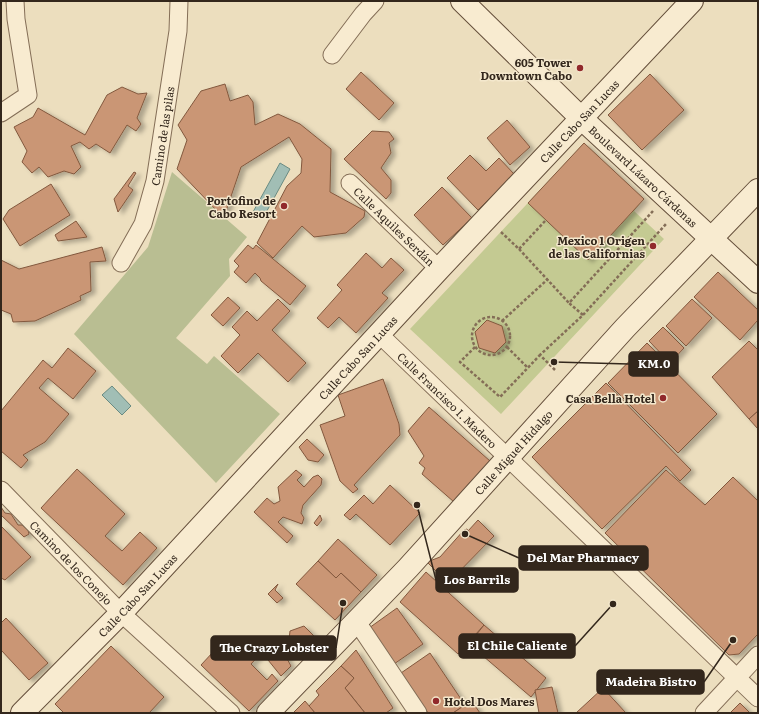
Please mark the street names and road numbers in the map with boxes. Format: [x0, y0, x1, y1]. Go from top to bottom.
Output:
street label: Calle Cabo San Lucas [536, 76, 622, 166]
street label: Camino de las pilas [146, 85, 177, 187]
street label: Boulevard Lázaro Cárdenas [586, 121, 701, 230]
street label: Calle Aquiles Serdán [350, 183, 439, 269]
street label: Calle Cabo San Lucas [314, 312, 400, 403]
street label: Calle Francisco I. Madero [394, 348, 501, 452]
street label: Calle Miguel Hidalgo [470, 406, 556, 498]
street label: Camino de los Conejo [27, 517, 116, 608]
street label: Calle Cabo San Lucas [94, 550, 180, 640]

